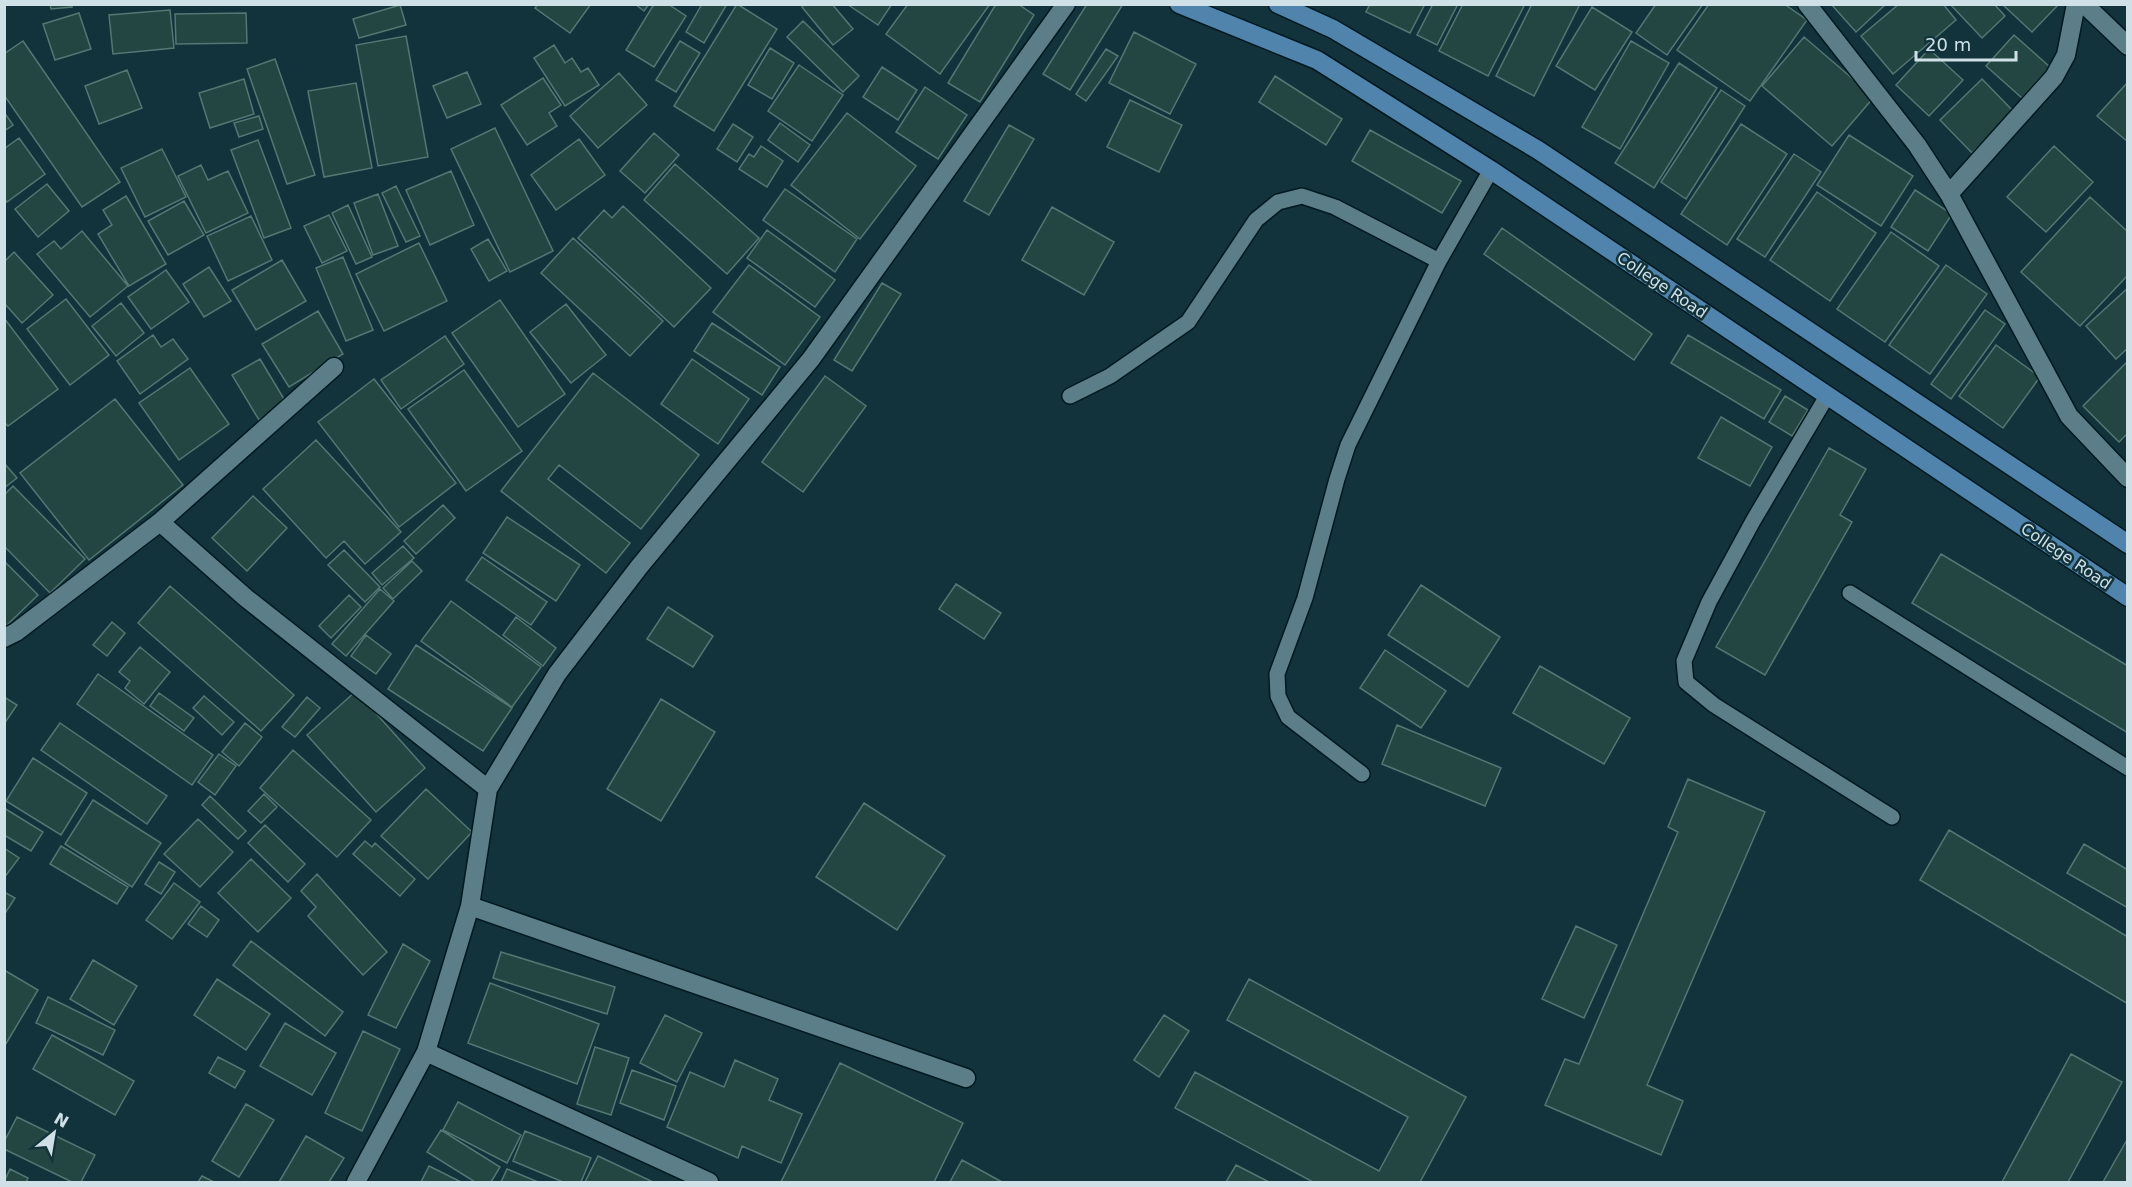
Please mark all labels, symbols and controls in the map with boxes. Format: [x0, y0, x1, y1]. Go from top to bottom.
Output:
scale bar [1916, 24, 2016, 62]
text: 20 m [1925, 34, 1971, 55]
street label: College Road [1613, 248, 1711, 322]
street label: College Road [2017, 519, 2115, 593]
north arrow [24, 1103, 84, 1163]
text: N [51, 1109, 72, 1132]

